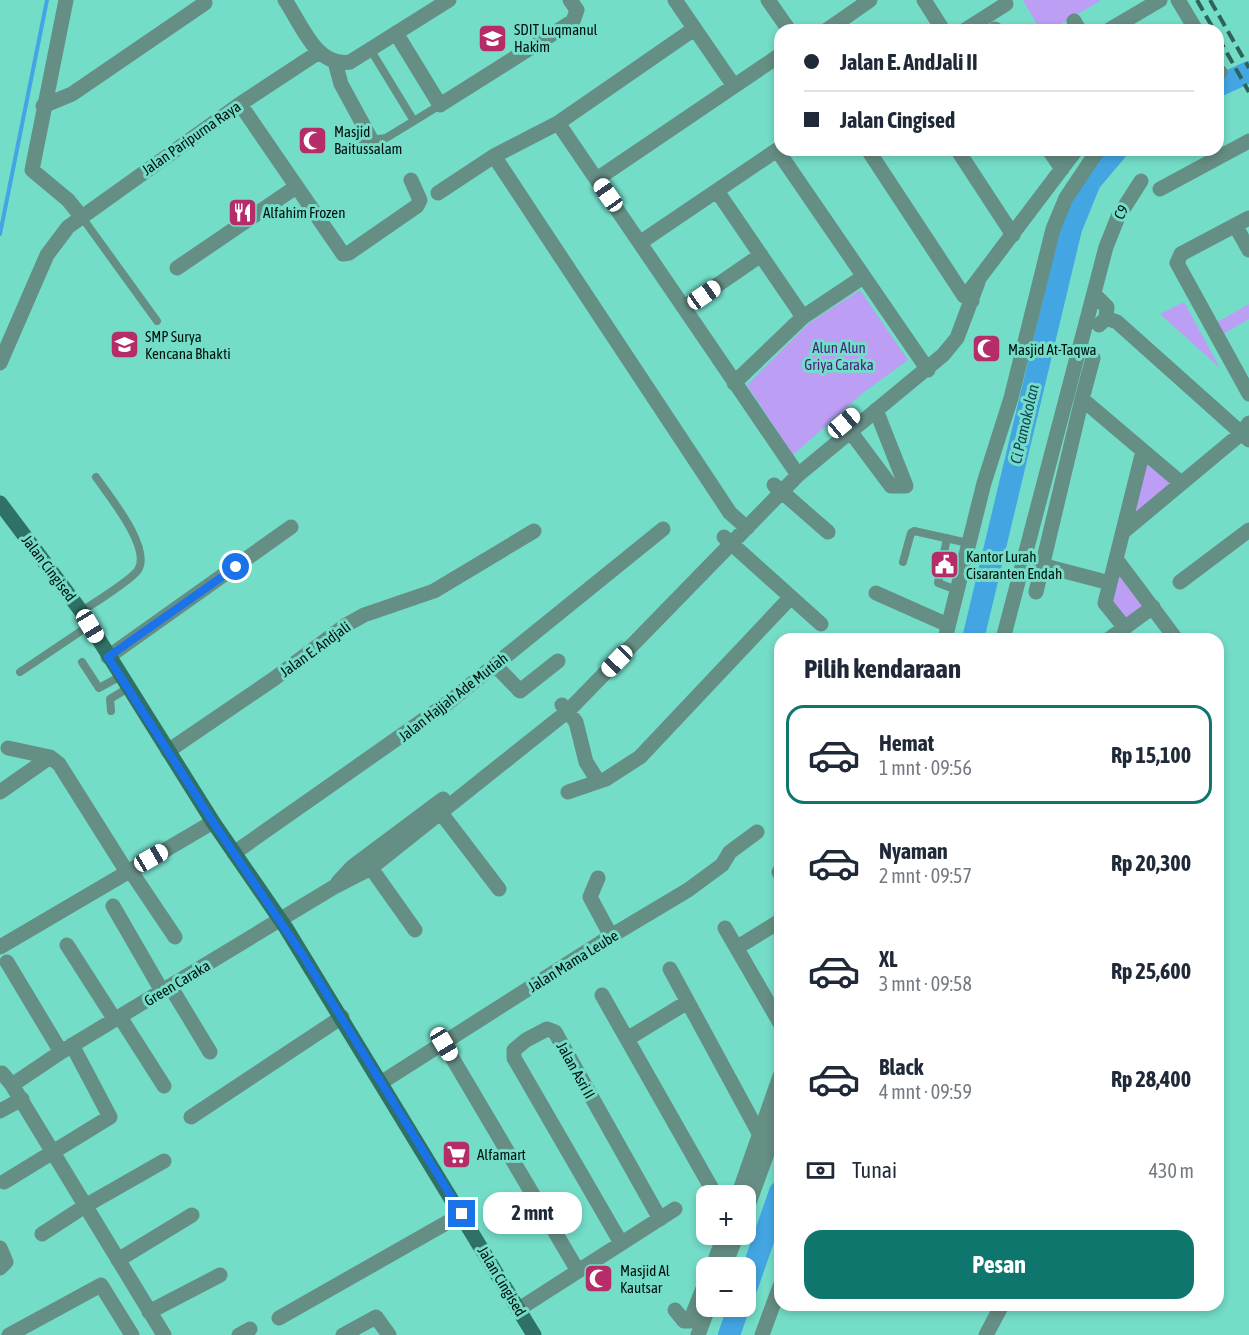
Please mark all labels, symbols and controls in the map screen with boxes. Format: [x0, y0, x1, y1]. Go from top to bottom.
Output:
place label: SDIT Luqmanul Hakim [514, 21, 598, 55]
school or university icon: SDIT Luqmanul Hakim [477, 22, 509, 54]
text: Jalan E. AndJali II [840, 49, 978, 75]
street label: Jalan Paripurna Raya [138, 98, 244, 178]
text: Jalan Cingised [840, 107, 955, 133]
place label: Masjid Baitussalam [334, 123, 402, 157]
mosque icon: Masjid Baitussalam [297, 124, 329, 156]
car [590, 175, 626, 215]
restaurant icon: Alfahim Frozen [226, 196, 258, 228]
street label: C9 [1110, 202, 1132, 222]
place label: Alfahim Frozen [263, 204, 345, 221]
car [684, 277, 724, 313]
place label: SMP Surya Kencana Bhakti [145, 328, 231, 362]
school or university icon: SMP Surya Kencana Bhakti [108, 329, 140, 361]
mosque icon: Masjid At-Taqwa [971, 333, 1003, 365]
park label: Alun Alun Griya Caraka [804, 339, 874, 373]
place label: Masjid At-Taqwa [1008, 341, 1096, 358]
water label: Ci Pamokolan [1006, 382, 1042, 465]
car [824, 405, 864, 441]
street label: Jalan Cingised [19, 532, 79, 604]
place label: Kantor Lurah Cisaranten Endah [966, 548, 1062, 582]
public building icon: Kantor Lurah Cisaranten Endah [929, 549, 961, 581]
route start [222, 553, 249, 580]
car [73, 606, 107, 646]
street label: Jalan E. Andjali [277, 618, 353, 680]
car [598, 642, 636, 680]
street label: Jalan Hajjah Ade Mutiah [395, 649, 511, 745]
text: Pilih kendaraan [804, 653, 961, 684]
icon: car [807, 728, 861, 782]
text: Hemat [879, 730, 934, 756]
text: Rp 15,100 [1111, 742, 1191, 768]
text: 1 mnt · 09:56 [879, 756, 972, 779]
icon: car [807, 836, 861, 890]
text: Nyaman [879, 838, 948, 864]
car [131, 841, 171, 875]
text: Rp 20,300 [1111, 850, 1191, 876]
text: 2 mnt · 09:57 [879, 864, 972, 887]
street label: Jalan Mama Leube [525, 926, 621, 995]
icon: car [807, 944, 861, 998]
text: XL [879, 946, 897, 972]
street label: Green Caraka [141, 957, 213, 1009]
text: Rp 25,600 [1111, 958, 1191, 984]
text: 3 mnt · 09:58 [879, 972, 972, 995]
car [427, 1024, 461, 1064]
street label: Jalan Asri II [553, 1039, 599, 1101]
icon: car [807, 1052, 861, 1106]
text: Black [879, 1054, 923, 1080]
text: Rp 28,400 [1111, 1066, 1191, 1092]
text: 4 mnt · 09:59 [879, 1080, 972, 1103]
supermarket icon: Alfamart [440, 1138, 472, 1170]
place label: Alfamart [477, 1146, 526, 1163]
icon: cash [804, 1154, 837, 1187]
text: Tunai [852, 1157, 897, 1183]
text: 430 m [1149, 1159, 1194, 1182]
map controls [696, 1185, 756, 1317]
button: + [696, 1185, 756, 1245]
callout: 2 mnt [483, 1193, 582, 1235]
route end [448, 1200, 475, 1227]
text: 2 mnt [512, 1201, 554, 1224]
button: Pesan [804, 1230, 1194, 1299]
street label: Jalan Cingised [474, 1243, 530, 1319]
button: − [696, 1257, 756, 1317]
place label: Masjid Al Kautsar [620, 1262, 670, 1296]
mosque icon: Masjid Al Kautsar [583, 1263, 615, 1295]

